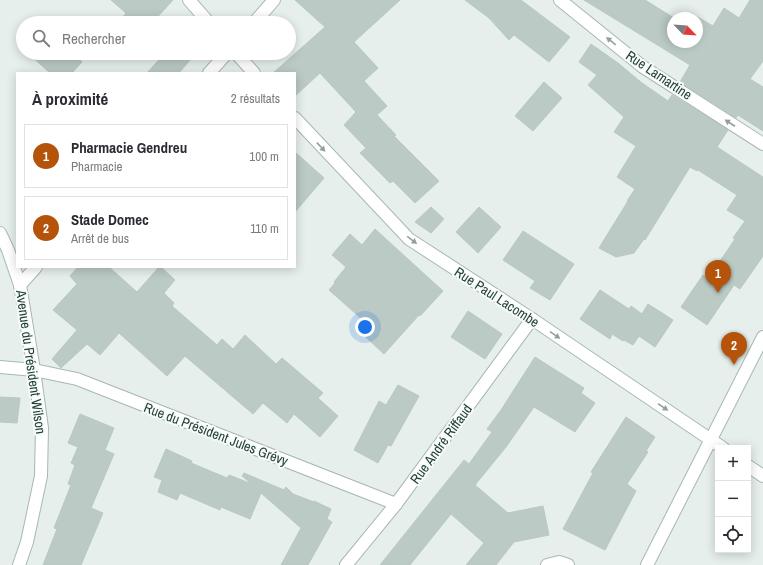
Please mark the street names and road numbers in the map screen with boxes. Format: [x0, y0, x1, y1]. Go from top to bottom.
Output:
street label: Rue Lamartine [622, 46, 696, 104]
street label: Rue Paul Lacombe [451, 263, 543, 331]
street label: Avenue du Président Wilson [12, 288, 50, 435]
street label: Rue du Président Jules Grévy [141, 398, 291, 470]
street label: Rue André Riffaud [406, 401, 476, 487]

